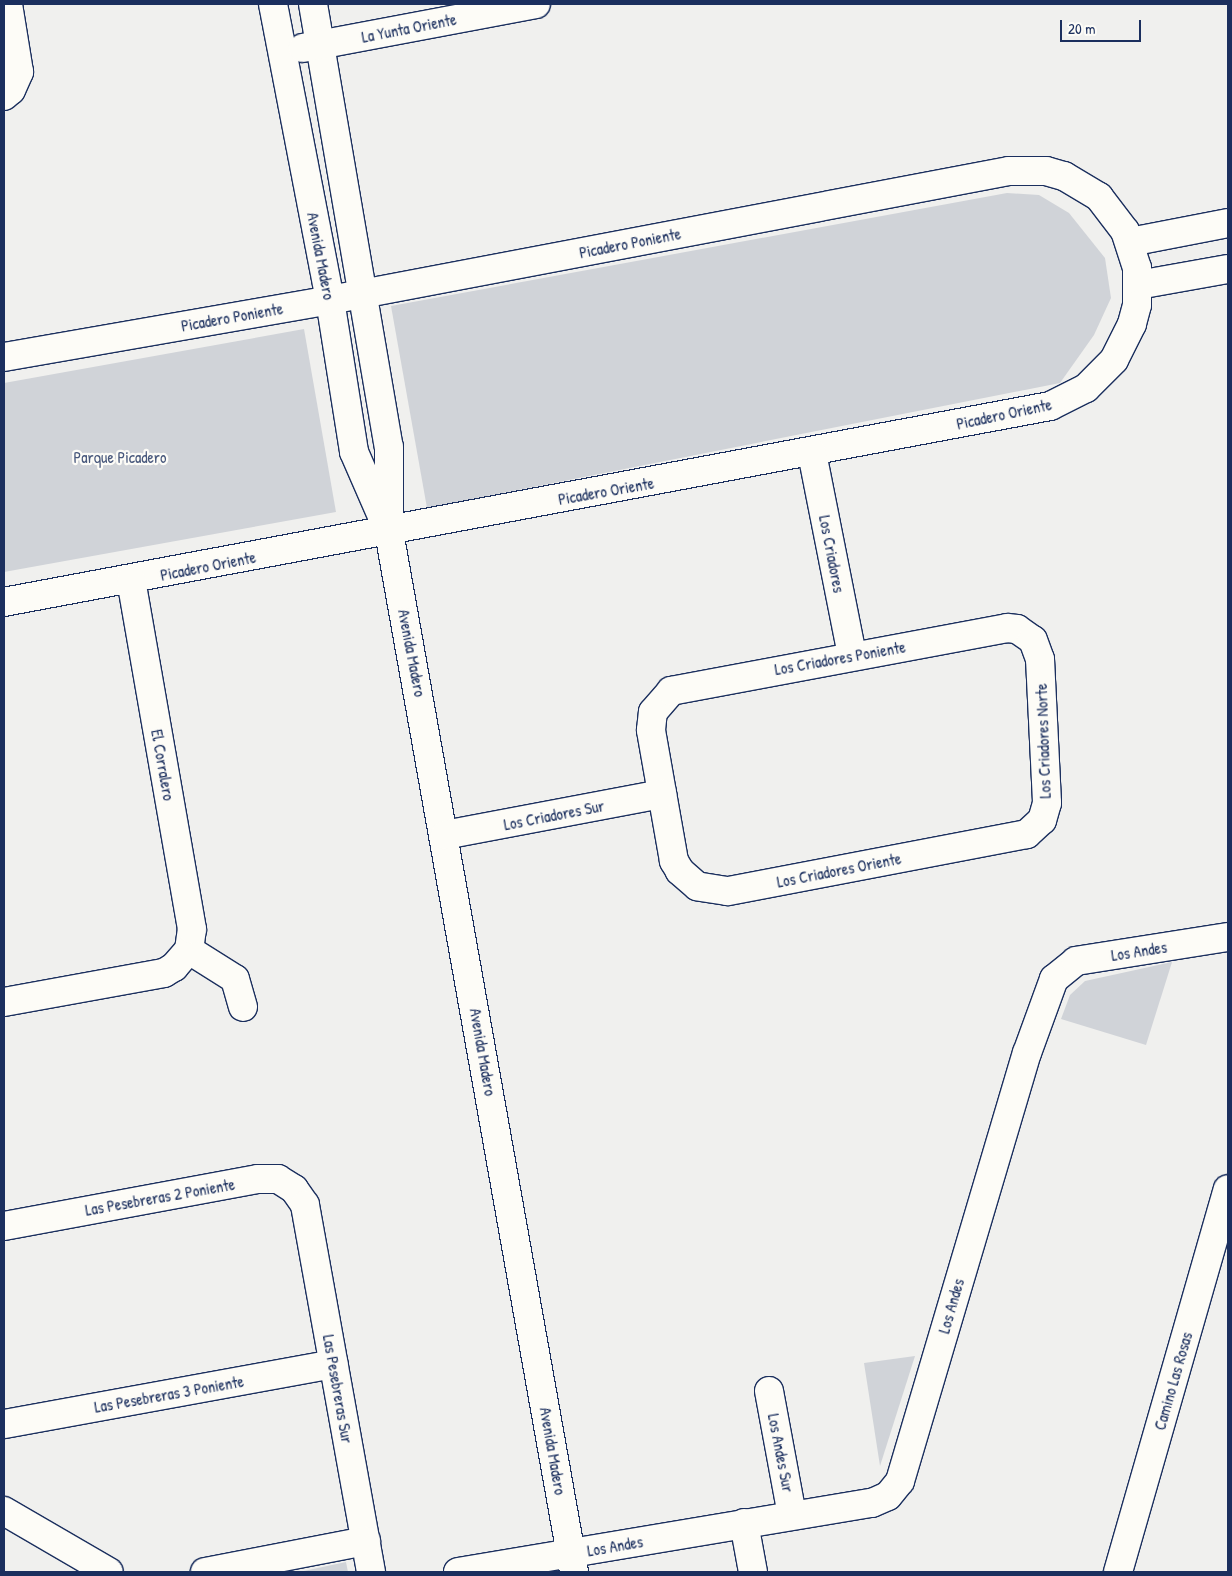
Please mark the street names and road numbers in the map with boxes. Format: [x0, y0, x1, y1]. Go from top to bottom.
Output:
street label: La Yunta Oriente [360, 9, 458, 47]
street label: Avenida Madero [303, 211, 339, 301]
street label: Picadero Poniente [578, 224, 682, 262]
street label: Picadero Poniente [180, 299, 284, 335]
street label: Picadero Oriente [955, 395, 1053, 433]
street label: Picadero Oriente [557, 473, 655, 509]
street label: Los Criadores [815, 514, 849, 594]
street label: Picadero Oriente [159, 547, 257, 585]
street label: Avenida Madero [394, 608, 430, 698]
street label: Los Criadores Poniente [773, 637, 907, 679]
street label: Los Criadores Norte [1031, 683, 1055, 799]
street label: El Corralero [147, 728, 179, 802]
street label: Los Criadores Sur [502, 796, 606, 834]
street label: Los Criadores Oriente [775, 849, 903, 891]
street label: Los Andes [1110, 937, 1168, 965]
street label: Avenida Madero [466, 1007, 500, 1097]
street label: Las Pesebreras 2 Poniente [84, 1174, 236, 1220]
street label: Los Andes [934, 1276, 968, 1336]
street label: Camino Las Rosas [1150, 1330, 1196, 1432]
street label: Las Pesebreras Sur [319, 1333, 357, 1445]
street label: Las Pesebreras 3 Poniente [93, 1371, 245, 1417]
street label: Avenida Madero [536, 1406, 570, 1496]
street label: Los Andes Sur [764, 1412, 798, 1494]
street label: Los Andes [586, 1532, 644, 1560]

